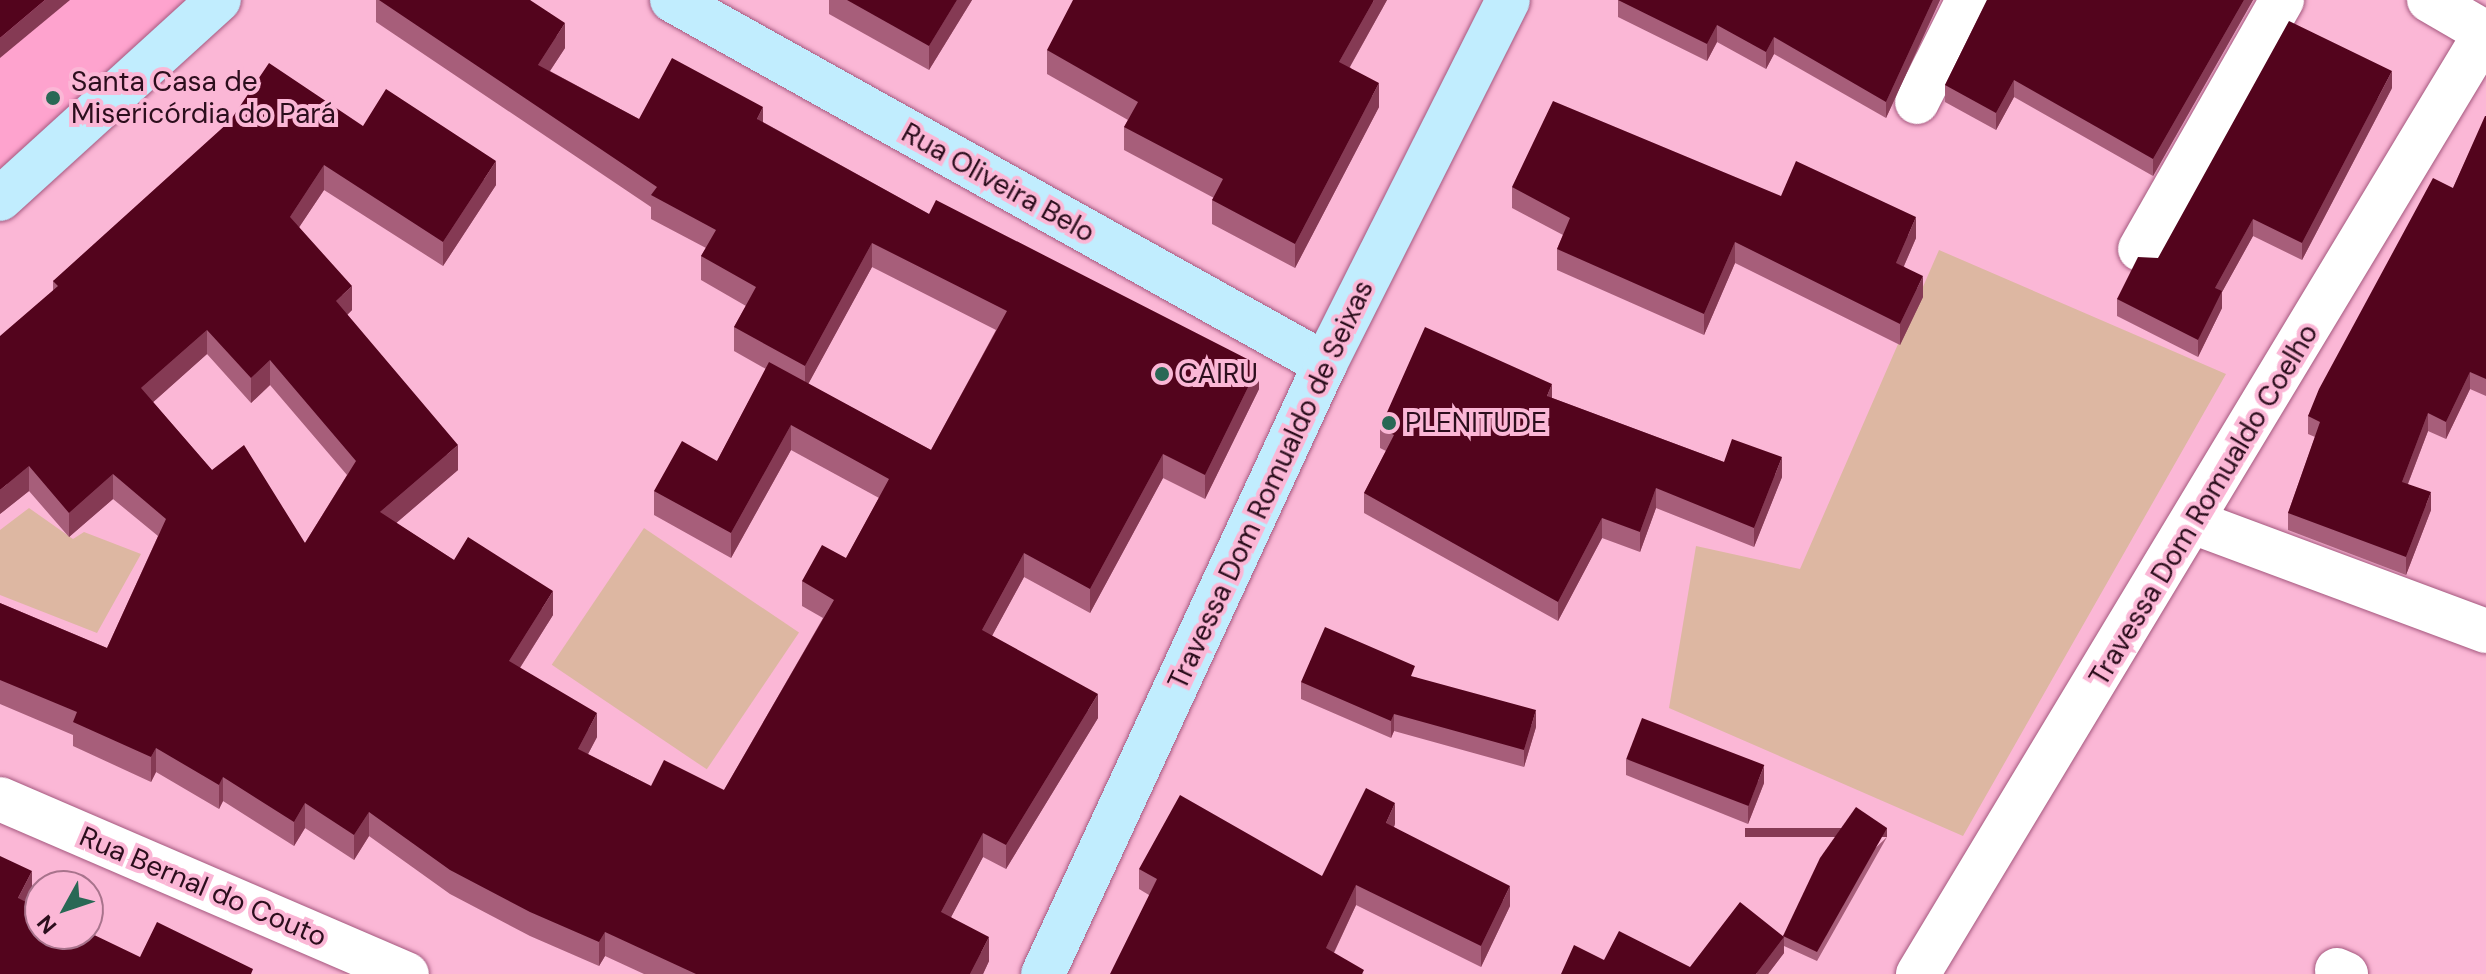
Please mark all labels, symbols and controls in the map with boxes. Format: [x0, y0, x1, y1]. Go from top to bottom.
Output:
place label: Santa Casa de Misericórdia do Pará [71, 65, 336, 131]
marker: Santa Casa de Misericórdia do Pará [42, 87, 64, 109]
street label: Rua Oliveira Belo [896, 116, 1100, 250]
street label: Travessa Dom Romualdo de Seixas [1161, 275, 1381, 695]
street label: Travessa Dom Romualdo Coelho [2082, 318, 2326, 692]
place label: CAIRU [1178, 357, 1258, 391]
marker: CAIRU [1153, 365, 1171, 383]
place label: PLENITUDE [1405, 406, 1547, 440]
marker: PLENITUDE [1380, 414, 1398, 432]
street label: Rua Bernal do Couto [74, 820, 332, 954]
north arrow [24, 870, 104, 950]
text: N [31, 909, 63, 940]

